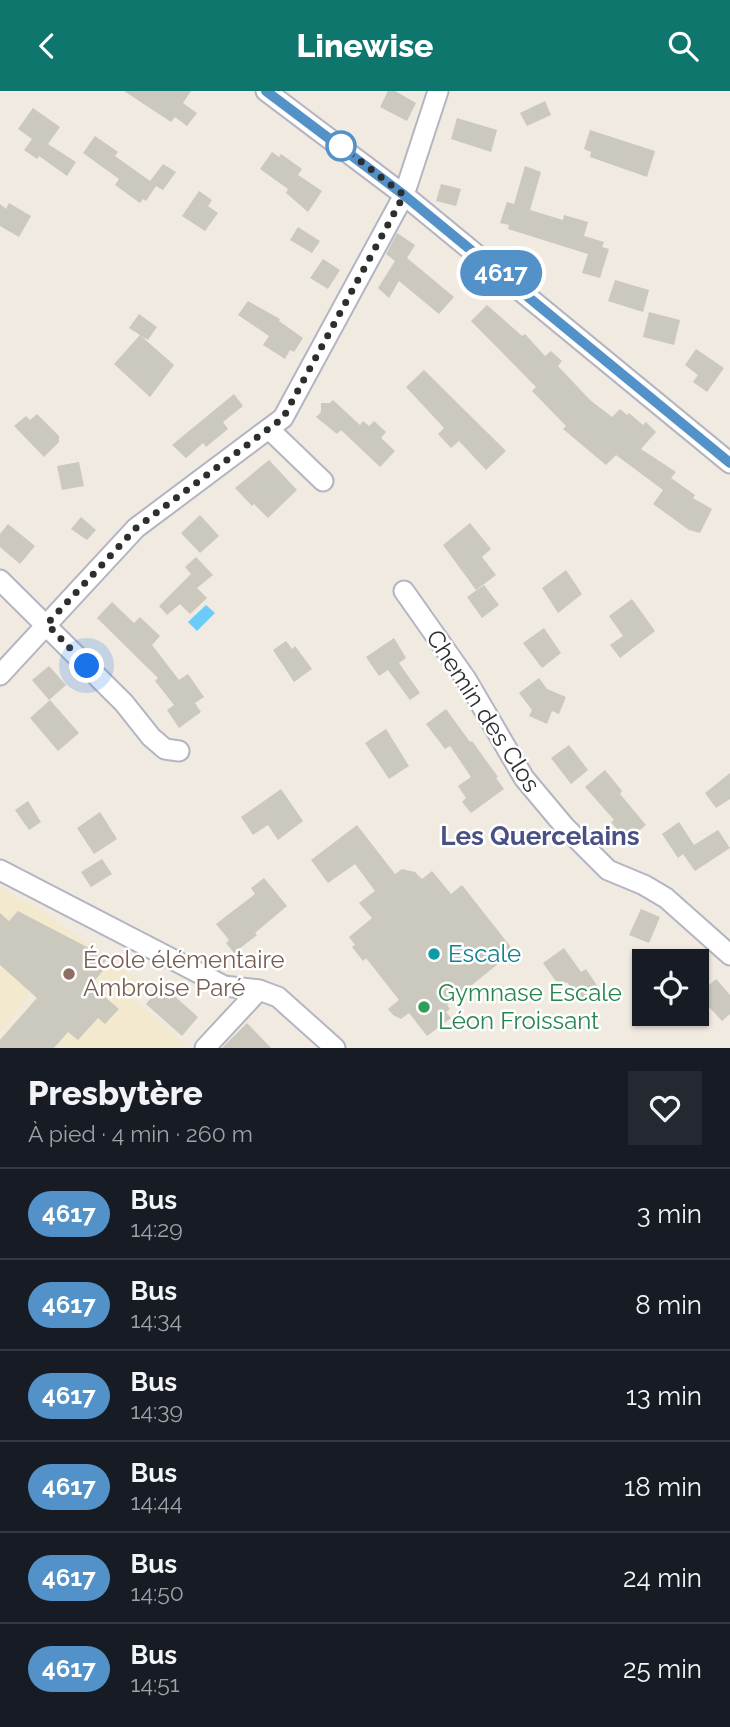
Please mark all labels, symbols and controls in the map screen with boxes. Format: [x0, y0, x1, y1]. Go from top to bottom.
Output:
icon: back [28, 27, 66, 65]
text: Linewise [297, 27, 433, 64]
icon: search [664, 27, 702, 65]
unlabelled marker [326, 131, 356, 161]
line badge: 4617 [452, 250, 550, 296]
text: 4617 [474, 258, 528, 287]
street label: Chemin des Clos [420, 624, 547, 797]
your location [69, 648, 104, 683]
district label: Les Quercelains [440, 821, 640, 851]
place label: Escale [448, 939, 521, 968]
place label: École élémentaire Ambroise Paré [83, 945, 285, 1002]
marker: Escale [426, 946, 442, 962]
map controls [632, 949, 709, 1026]
button: locate [632, 949, 709, 1026]
marker: École élémentaire Ambroise Paré [61, 966, 77, 982]
place label: Gymnase Escale Léon Froissant [438, 978, 622, 1035]
marker: Gymnase Escale Léon Froissant [416, 999, 432, 1015]
button: heart [628, 1071, 702, 1145]
text: Presbytère [28, 1074, 203, 1113]
text: À pied · 4 min · 260 m [28, 1120, 253, 1147]
text: Bus [131, 1185, 177, 1215]
text: 4617 [42, 1199, 96, 1228]
text: 3 min [637, 1199, 702, 1229]
text: 14:29 [131, 1215, 183, 1242]
text: Bus [131, 1276, 177, 1306]
text: 4617 [42, 1290, 96, 1319]
text: 8 min [635, 1290, 702, 1320]
text: 14:34 [131, 1306, 182, 1333]
text: Bus [131, 1367, 177, 1397]
text: 4617 [42, 1381, 96, 1410]
text: 13 min [626, 1381, 702, 1411]
text: 14:39 [131, 1397, 183, 1424]
text: Bus [131, 1458, 177, 1488]
text: 4617 [42, 1472, 96, 1501]
text: 18 min [624, 1472, 702, 1502]
text: 14:44 [131, 1488, 182, 1515]
text: Bus [131, 1549, 177, 1579]
text: 4617 [42, 1563, 96, 1592]
text: 24 min [623, 1563, 702, 1593]
text: 14:50 [131, 1579, 184, 1606]
text: Bus [131, 1640, 177, 1670]
text: 4617 [42, 1654, 96, 1683]
text: 25 min [623, 1654, 702, 1684]
text: 14:51 [131, 1670, 180, 1697]

